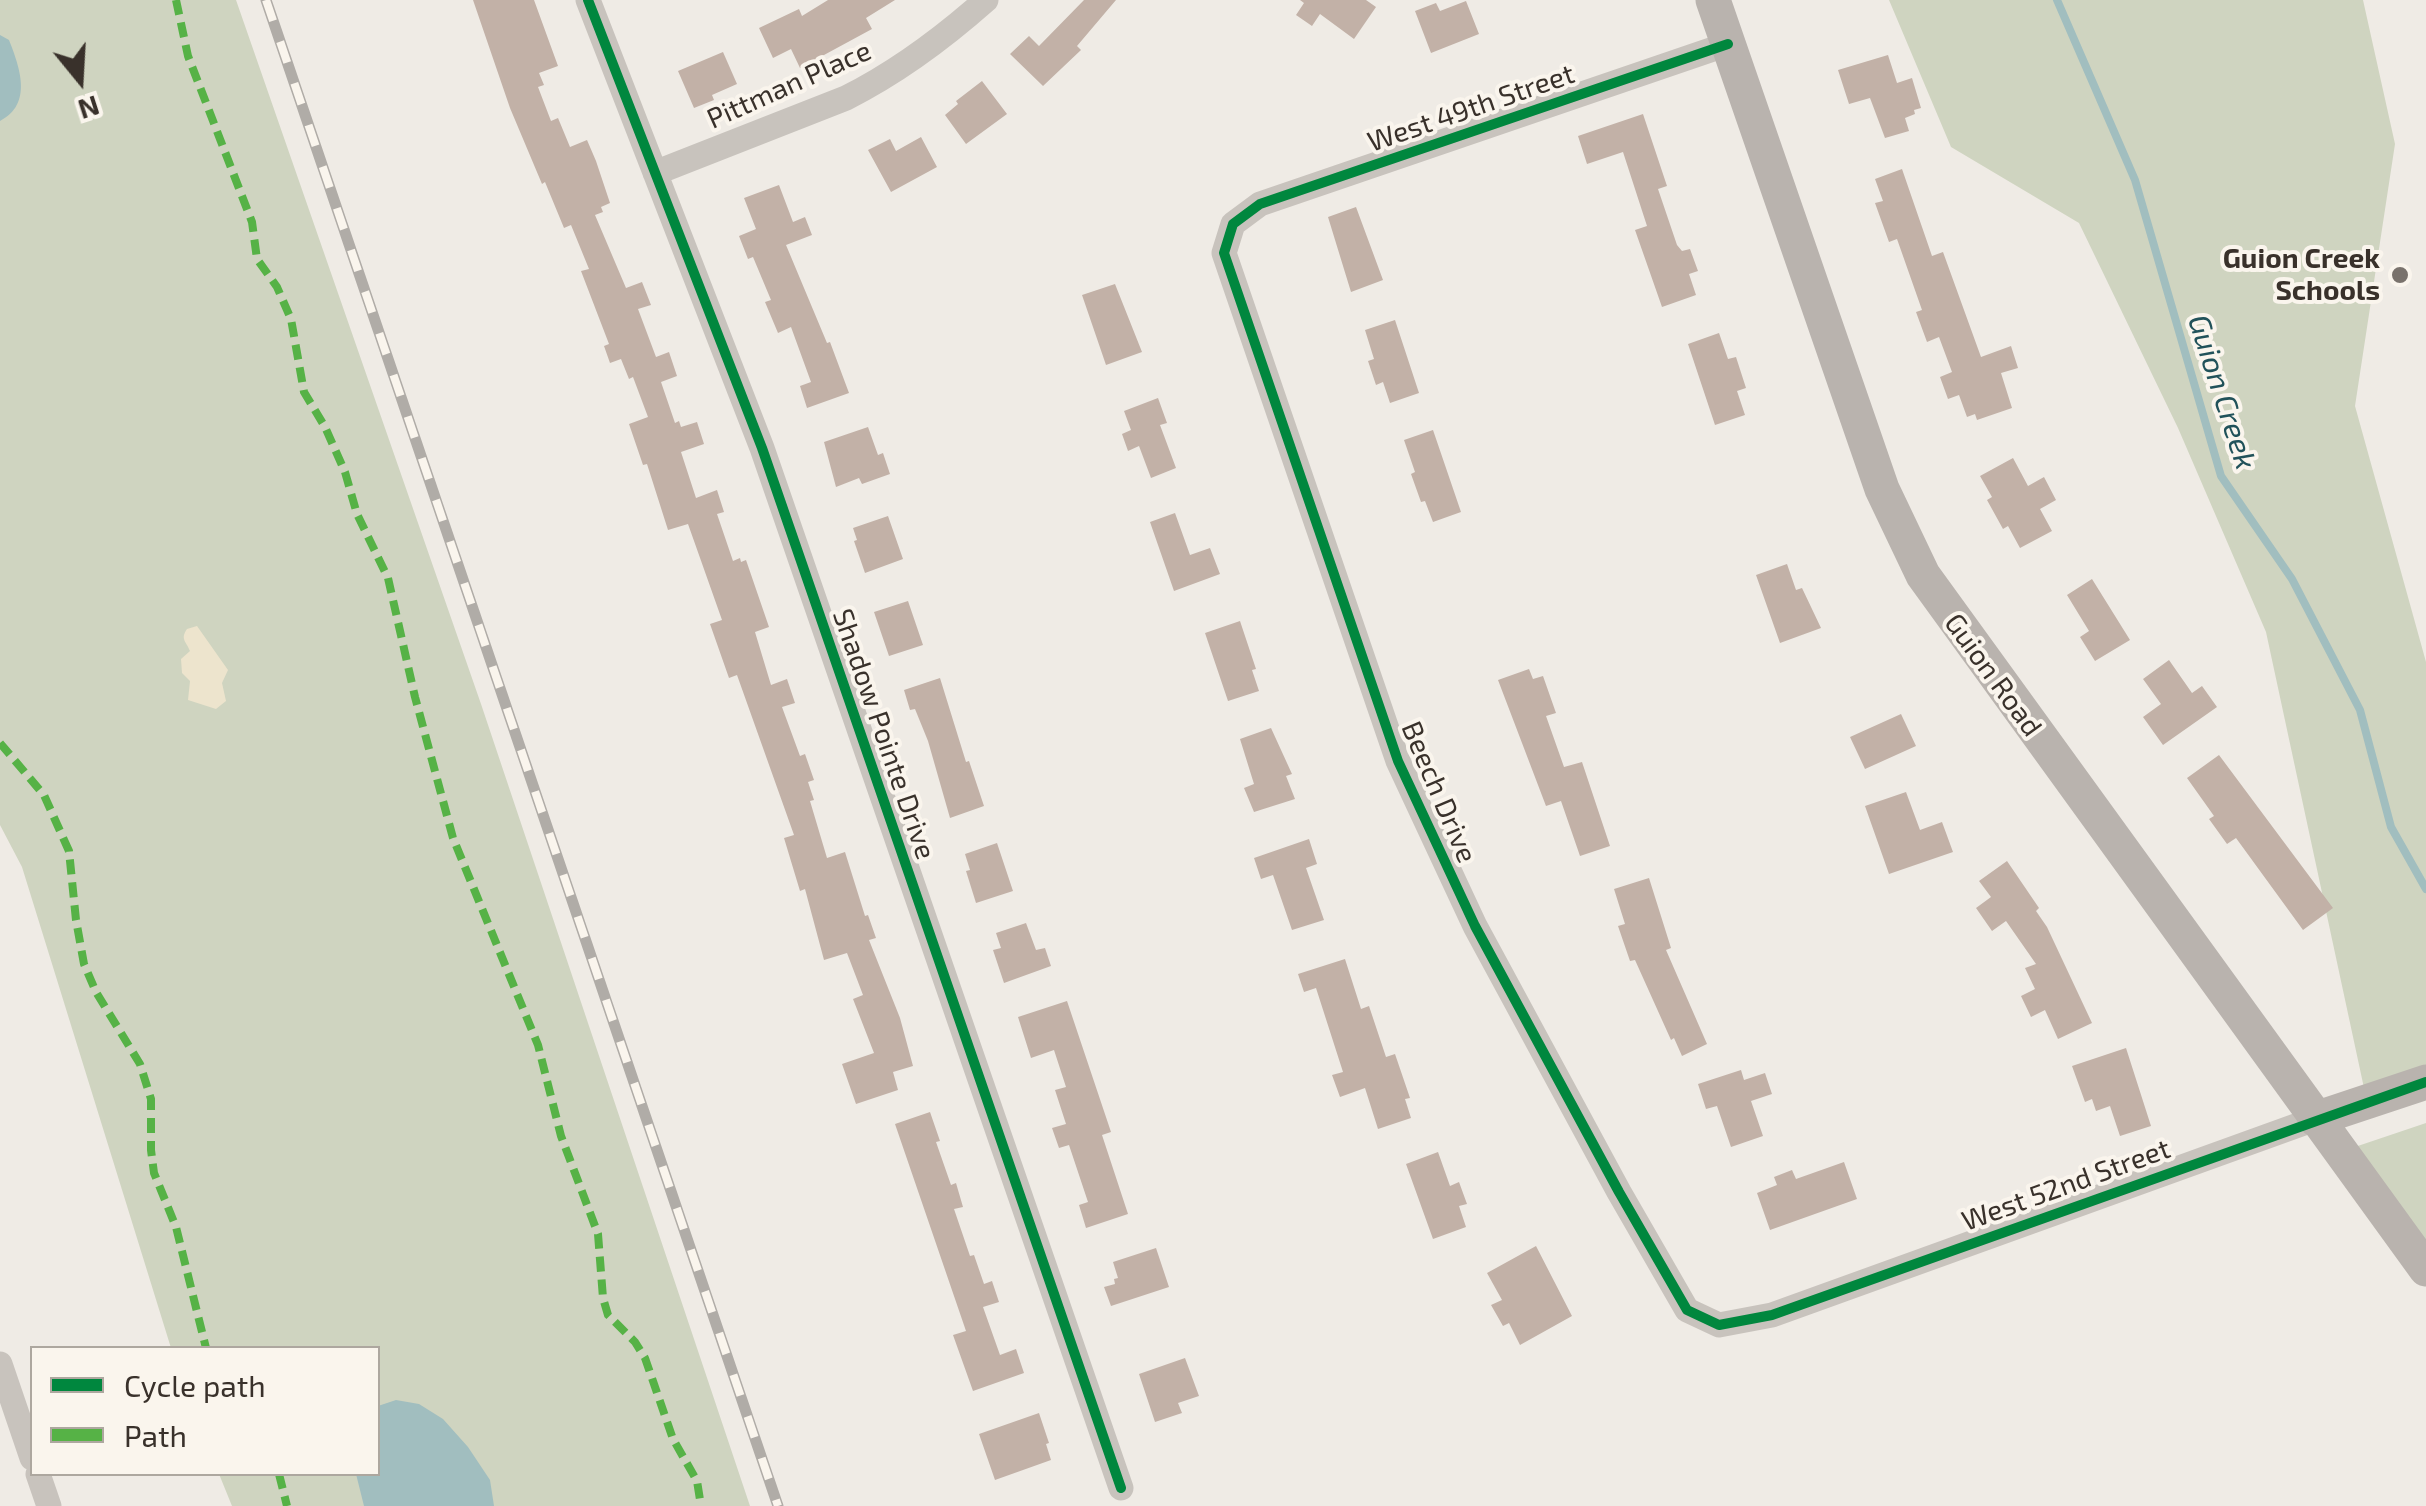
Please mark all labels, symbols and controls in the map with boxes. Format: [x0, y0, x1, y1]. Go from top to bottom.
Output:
north arrow [30, 30, 130, 130]
street label: Pittman Place [702, 34, 876, 136]
street label: West 49th Street [1363, 57, 1579, 159]
text: N [74, 89, 104, 128]
place label: Guion Creek Schools [2223, 242, 2380, 308]
marker: Guion Creek Schools [2389, 264, 2411, 286]
water label: Guion Creek [2180, 310, 2264, 474]
street label: Shadow Pointe Drive [825, 604, 943, 864]
street label: Guion Road [1937, 607, 2049, 743]
street label: Beech Drive [1394, 716, 1484, 868]
street label: West 52nd Street [1957, 1132, 2175, 1238]
legend [30, 1346, 380, 1476]
text: Cycle path [124, 1367, 266, 1403]
text: Path [124, 1417, 187, 1453]

